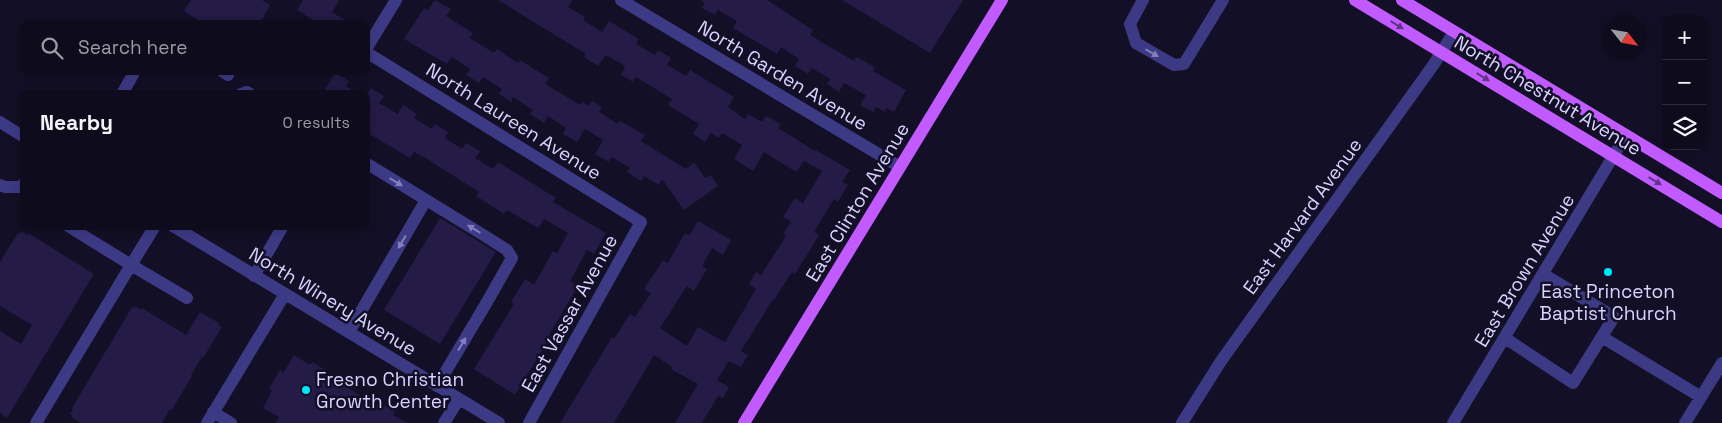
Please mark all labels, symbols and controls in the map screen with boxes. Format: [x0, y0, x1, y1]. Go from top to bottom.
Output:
street label: North Garden Avenue [693, 15, 872, 136]
north arrow [1602, 15, 1647, 60]
map controls [1662, 15, 1707, 150]
button: + [1662, 15, 1707, 60]
search box [20, 20, 370, 75]
one-way arrow [1390, 21, 1403, 30]
street label: North Chestnut Avenue [1450, 30, 1646, 161]
icon: search [38, 34, 66, 62]
text: Search here [78, 35, 188, 60]
one-way arrow [1146, 48, 1159, 57]
street label: North Laureen Avenue [421, 57, 606, 186]
button: − [1662, 60, 1707, 105]
one-way arrow [1476, 73, 1489, 82]
button: layers [1662, 105, 1707, 150]
text: Nearby [40, 109, 113, 136]
text: 0 results [282, 112, 350, 133]
street label: East Clinton Avenue [800, 118, 915, 286]
street label: East Harvard Avenue [1237, 133, 1368, 299]
one-way arrow [390, 177, 403, 186]
one-way arrow [1649, 177, 1662, 186]
street label: East Brown Avenue [1469, 189, 1580, 351]
one-way arrow [467, 224, 480, 233]
street label: East Vassar Avenue [516, 230, 623, 396]
one-way arrow [397, 236, 406, 249]
street label: North Winery Avenue [244, 241, 421, 361]
marker: East Princeton Baptist Church [1602, 266, 1614, 278]
place label: East Princeton Baptist Church [1539, 279, 1677, 326]
one-way arrow [458, 337, 467, 350]
place label: Fresno Christian Growth Center [316, 367, 464, 414]
marker: Fresno Christian Growth Center [300, 384, 312, 396]

